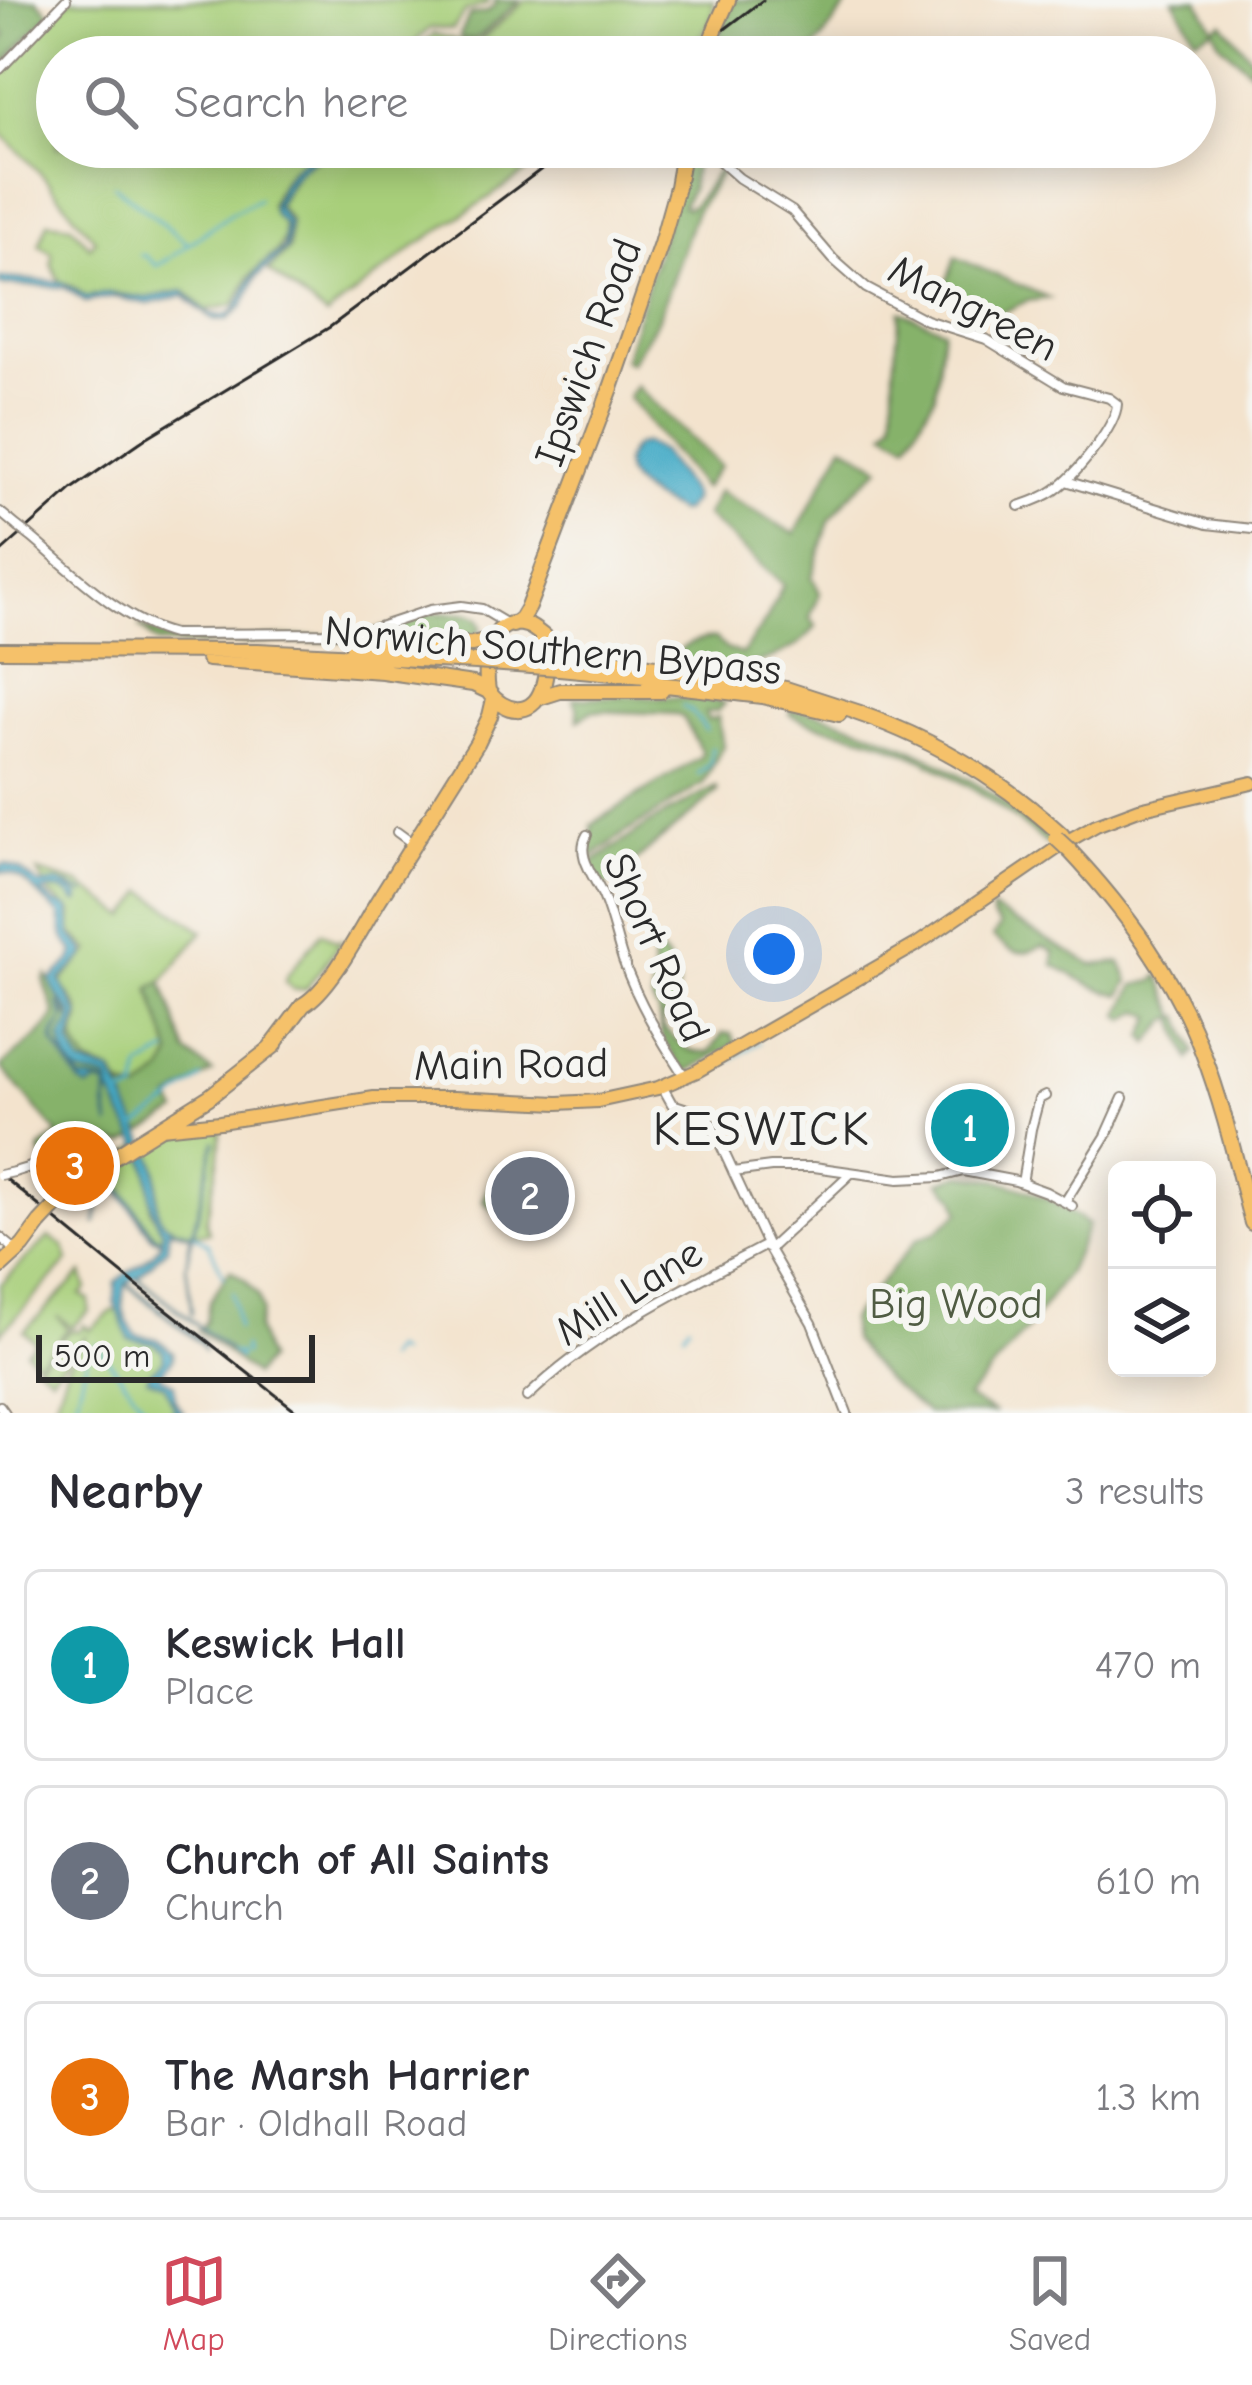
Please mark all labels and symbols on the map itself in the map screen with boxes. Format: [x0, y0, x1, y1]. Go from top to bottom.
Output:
street label: Ipswich Road [525, 232, 652, 473]
street label: Mangreen [880, 245, 1066, 372]
street label: Norwich Southern Bypass [323, 606, 783, 695]
street label: Short Road [593, 846, 720, 1050]
your location [744, 924, 804, 984]
street label: Main Road [413, 1038, 609, 1091]
pin: 1 [931, 1083, 1009, 1173]
district label: KESWICK [653, 1102, 871, 1157]
pin: 3 [36, 1121, 114, 1211]
pin: 2 [491, 1151, 569, 1241]
street label: Mill Lane [547, 1228, 711, 1356]
park label: Big Wood [869, 1280, 1043, 1329]
scale bar [36, 1329, 315, 1382]

